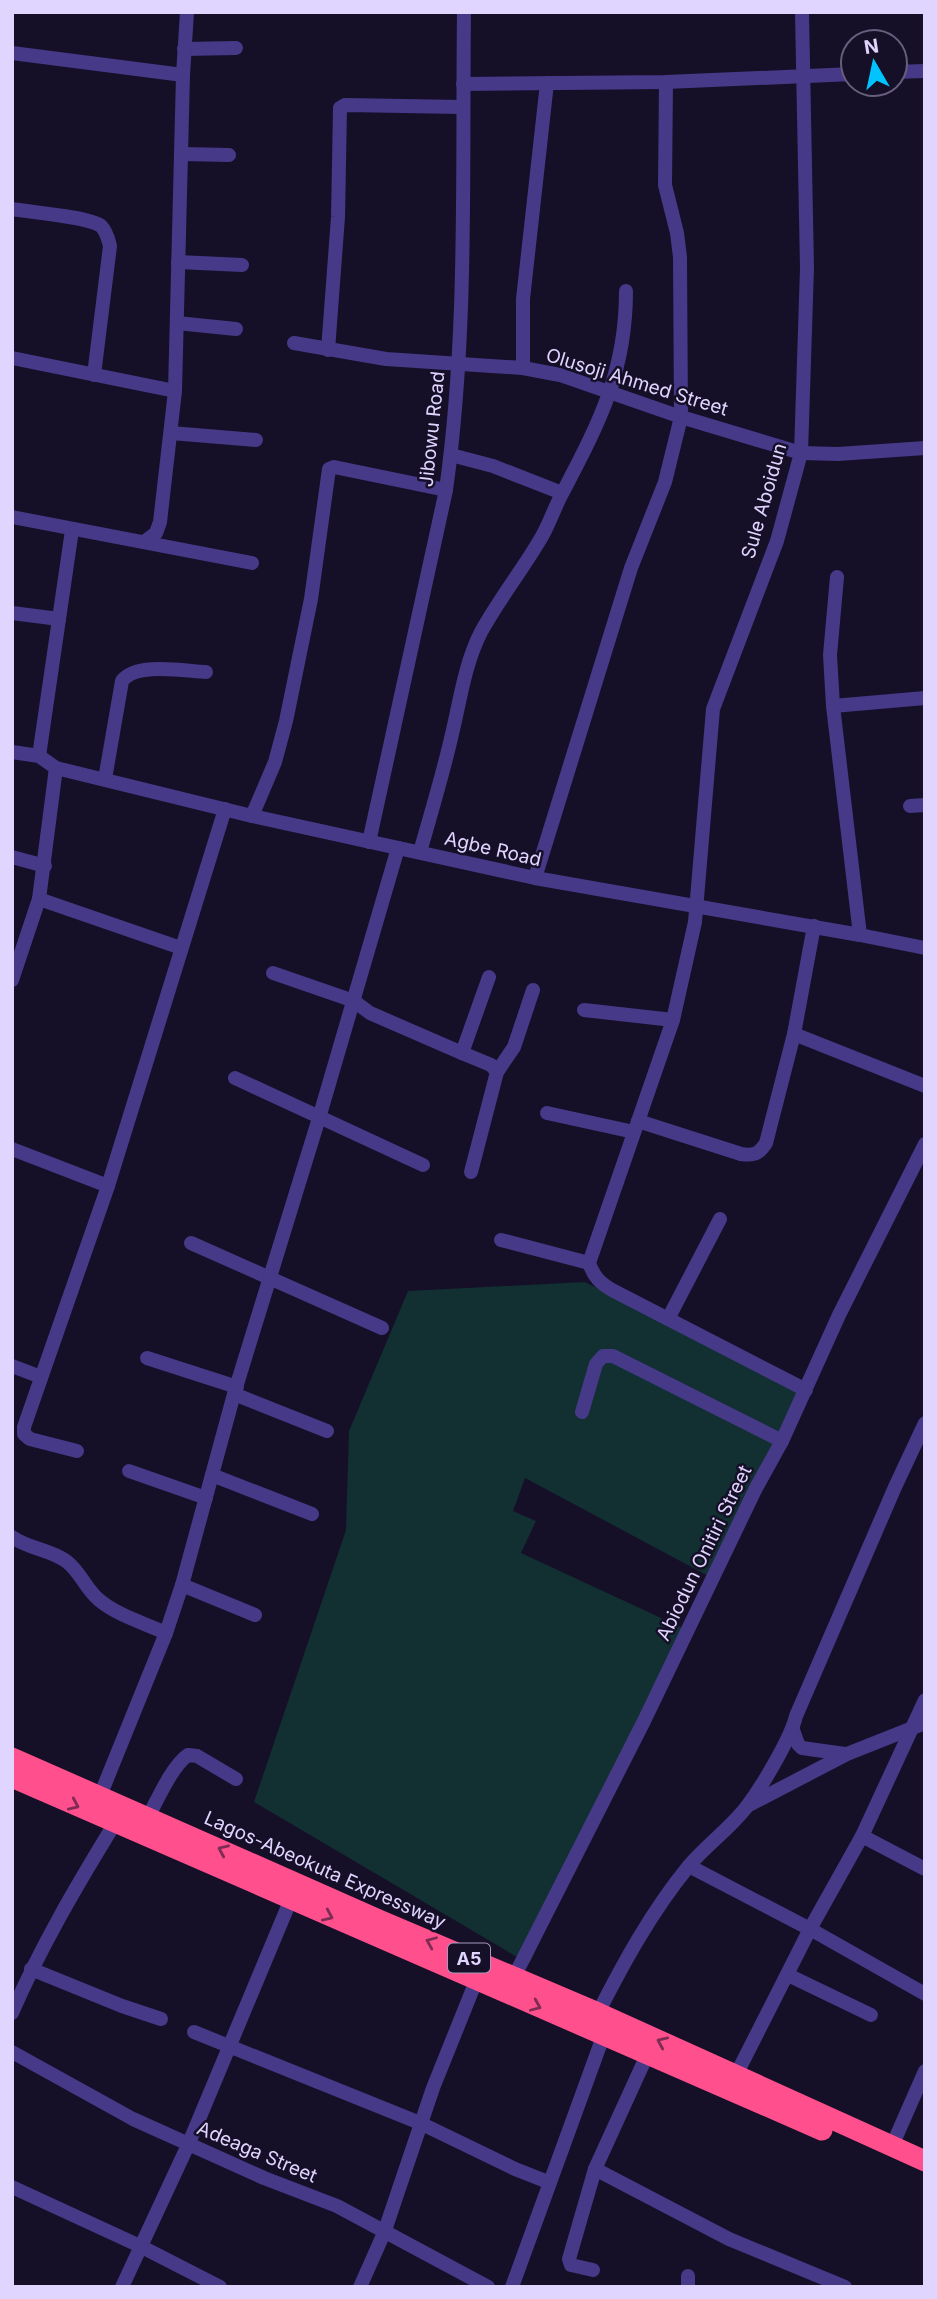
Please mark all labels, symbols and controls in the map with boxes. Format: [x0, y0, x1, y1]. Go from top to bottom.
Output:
north arrow [839, 28, 909, 98]
text: N [862, 34, 880, 59]
street label: Olusoji Ahmed Street [543, 343, 731, 421]
street label: Jibowu Road [414, 370, 450, 488]
street label: Sule Aboidun [737, 440, 791, 562]
street label: Agbe Road [442, 827, 544, 871]
street label: Abiodun Onitiri Street [652, 1462, 756, 1644]
one-way arrow [67, 1797, 80, 1811]
street label: Lagos-Abeokuta Expressway [201, 1806, 450, 1934]
one-way arrow [217, 1844, 229, 1858]
one-way arrow [321, 1907, 333, 1921]
one-way arrow [425, 1936, 437, 1950]
road number: A5 [448, 1944, 490, 1972]
one-way arrow [530, 1998, 542, 2012]
one-way arrow [657, 2036, 669, 2050]
street label: Adeaga Street [194, 2116, 320, 2188]

